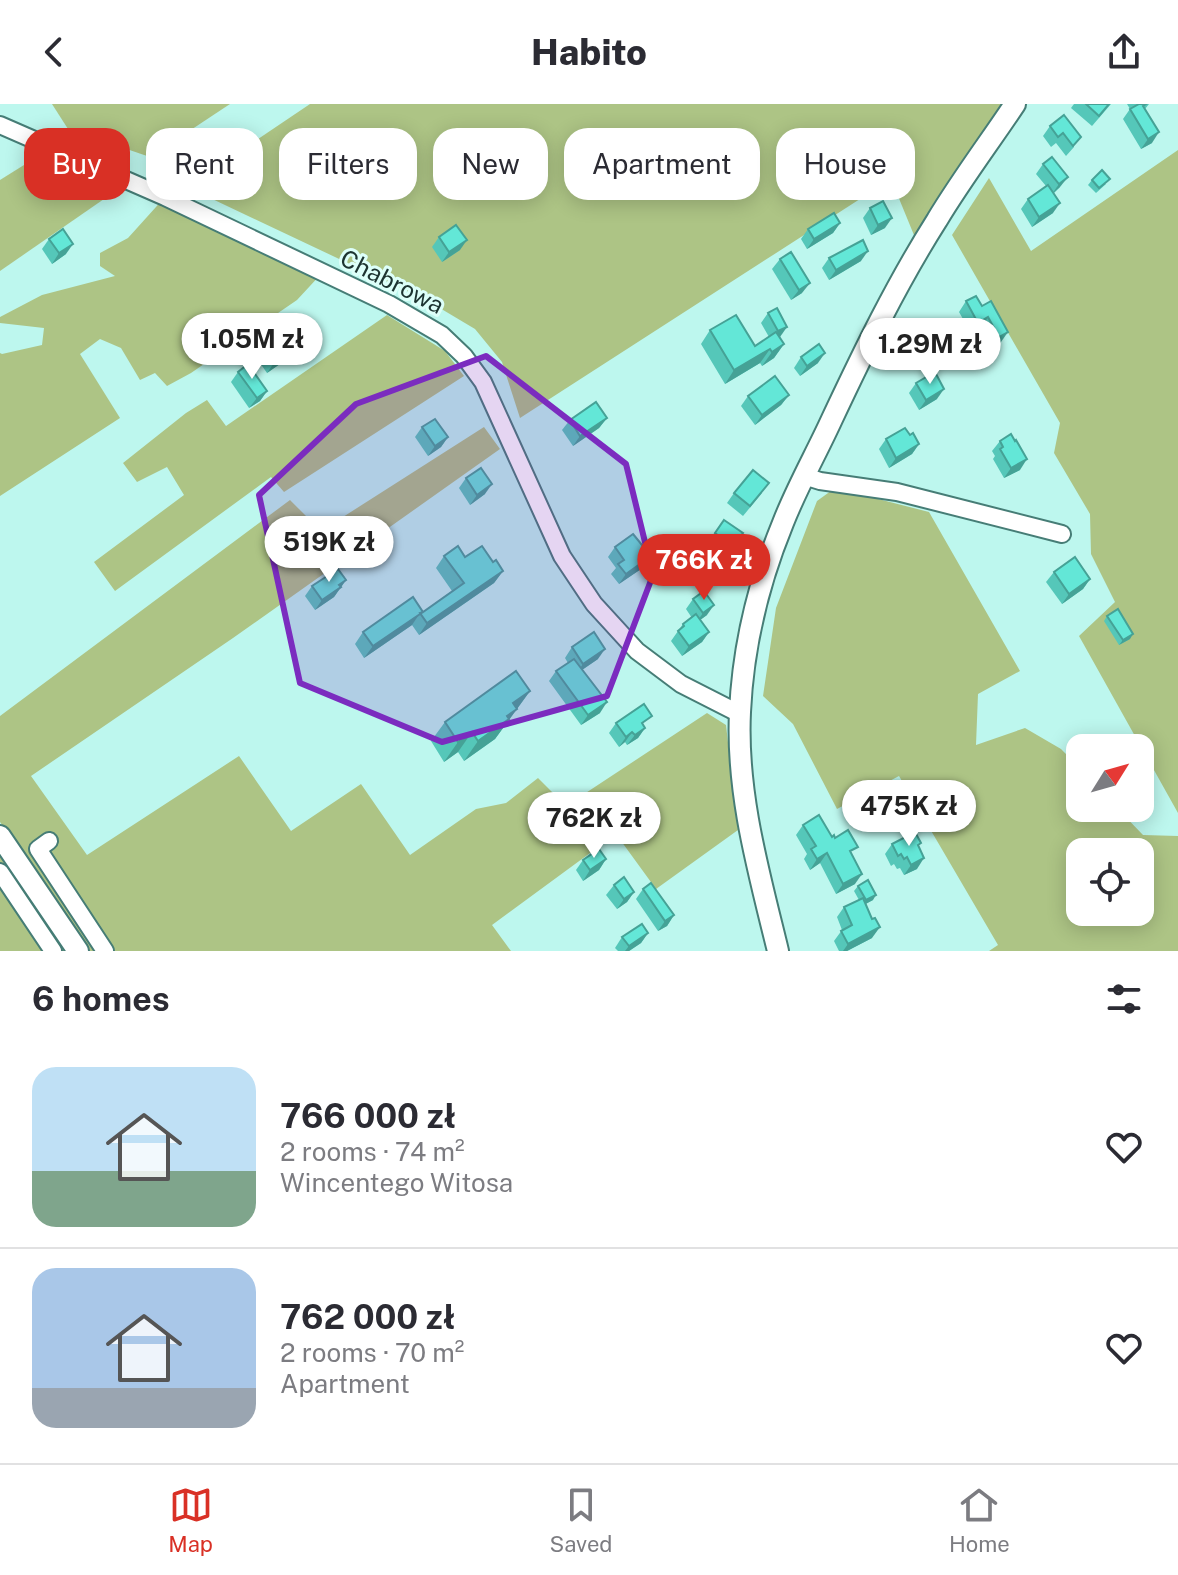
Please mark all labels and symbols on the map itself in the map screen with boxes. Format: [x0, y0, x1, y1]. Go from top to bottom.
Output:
street label: Chabrowa [336, 243, 449, 319]
pin: 1.05M zł [169, 313, 335, 381]
pin: 1.29M zł [847, 318, 1013, 386]
pin: 519K zł [255, 516, 403, 584]
pin: 766K zł [630, 534, 778, 602]
north arrow [1066, 734, 1154, 822]
pin: 475K zł [835, 780, 983, 848]
pin: 762K zł [520, 792, 668, 860]

